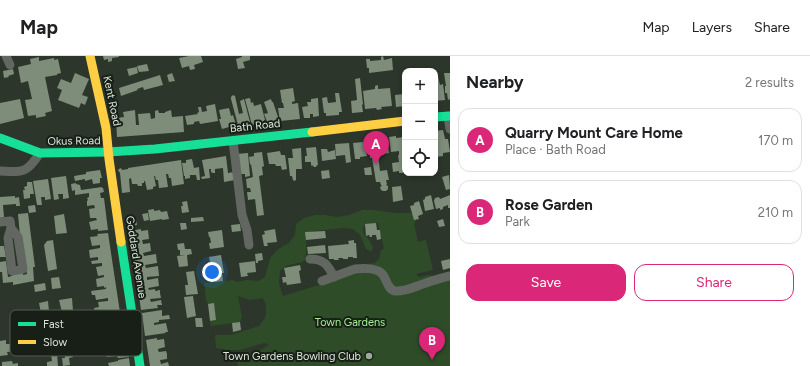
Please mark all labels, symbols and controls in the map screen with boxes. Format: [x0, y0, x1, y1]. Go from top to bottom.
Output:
text: Map [20, 16, 58, 39]
text: Map [642, 19, 670, 36]
text: Layers [692, 19, 732, 36]
text: Share [754, 19, 790, 36]
map controls [402, 68, 438, 176]
button: + [402, 68, 438, 104]
text: Nearby [466, 72, 524, 92]
street label: Kent Road [100, 75, 124, 127]
text: 2 results [745, 75, 794, 90]
button: − [402, 104, 438, 140]
street label: Bath Road [229, 117, 281, 135]
text: Quarry Mount Care Home [505, 124, 683, 142]
pin: A [363, 131, 389, 164]
text: A [475, 133, 485, 148]
text: 170 m [758, 133, 793, 148]
street label: Okus Road [47, 134, 101, 148]
button: locate [402, 140, 438, 176]
text: Place · Bath Road [505, 142, 606, 157]
text: Rose Garden [505, 196, 593, 214]
text: B [476, 205, 484, 220]
text: 210 m [758, 205, 793, 220]
text: Park [505, 214, 530, 229]
street label: Goddard Avenue [123, 215, 149, 299]
your location [202, 262, 222, 282]
button: Save [466, 264, 626, 301]
button: Share [634, 264, 794, 301]
legend [10, 310, 142, 356]
park label: Town Gardens [315, 316, 385, 329]
text: Fast [43, 318, 64, 331]
pin: B [419, 327, 445, 360]
text: Slow [43, 336, 67, 349]
place label: Town Gardens Bowling Club [223, 350, 361, 363]
marker: Town Gardens Bowling Club [364, 351, 374, 361]

